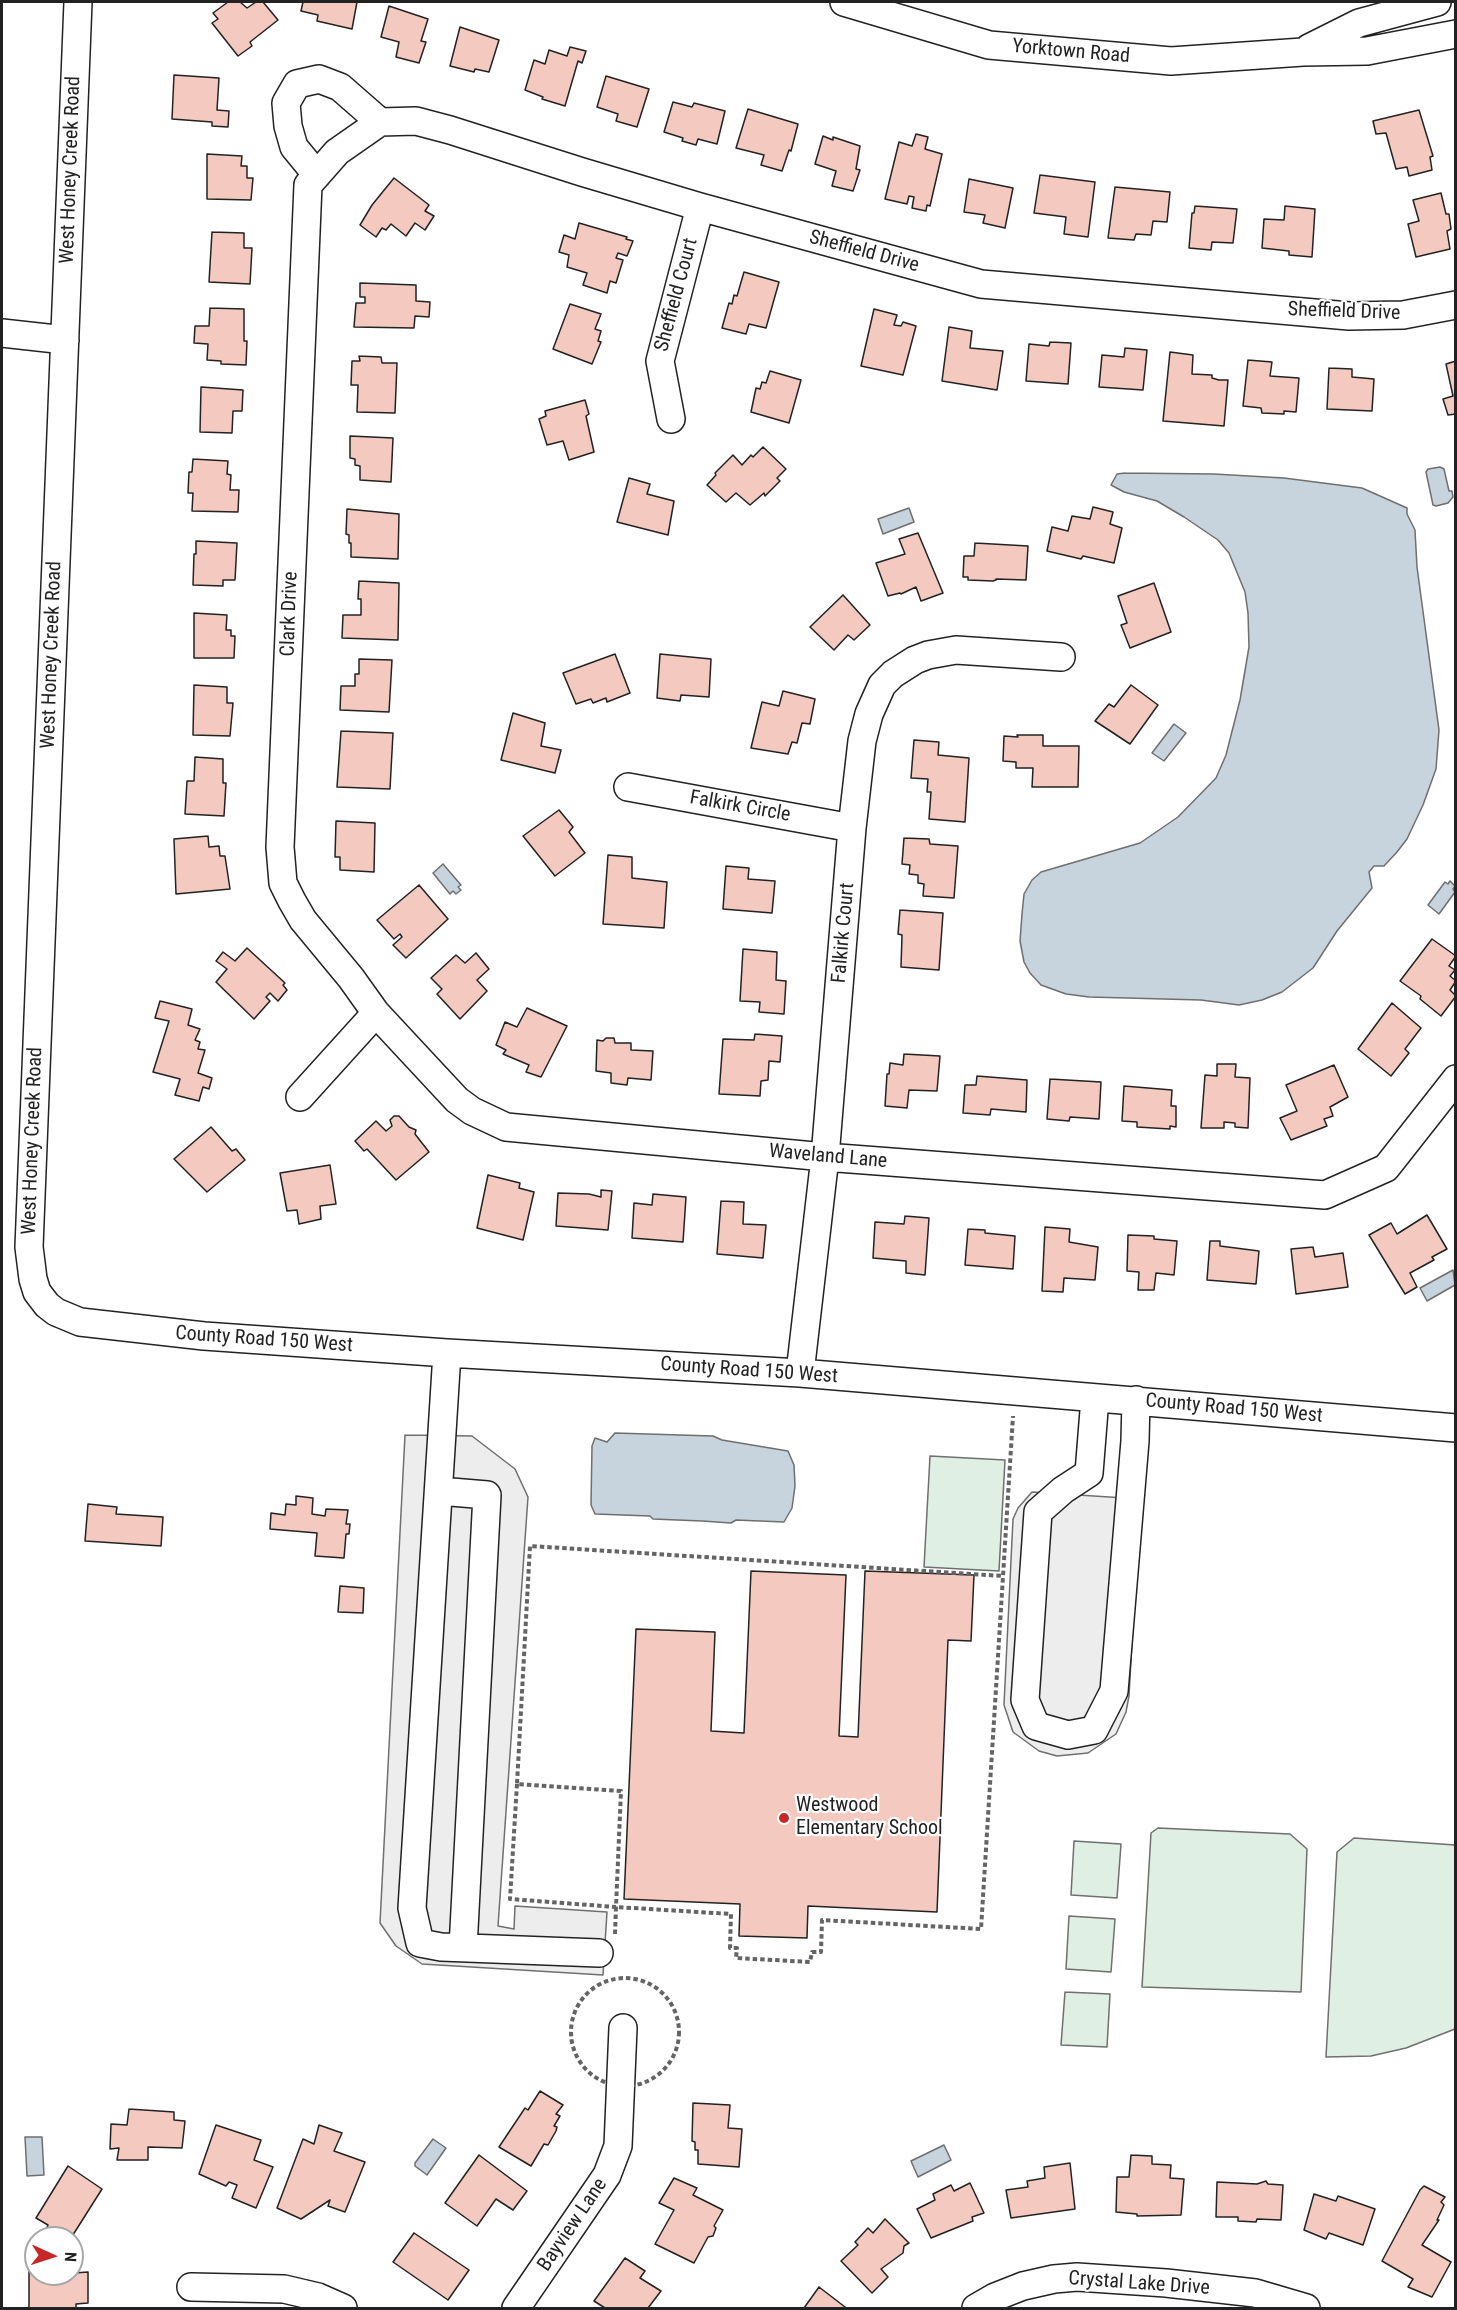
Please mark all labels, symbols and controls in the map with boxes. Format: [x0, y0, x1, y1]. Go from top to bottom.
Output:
street label: Yorktown Road [1011, 35, 1131, 69]
street label: West Honey Creek Road [56, 76, 86, 264]
street label: Sheffield Drive [806, 226, 922, 278]
street label: Sheffield Court [650, 236, 704, 354]
street label: Sheffield Drive [1287, 298, 1401, 326]
street label: West Honey Creek Road [37, 561, 67, 749]
street label: Clark Drive [277, 571, 303, 657]
street label: Falkirk Circle [688, 786, 792, 828]
street label: Falkirk Court [828, 882, 860, 984]
street label: West Honey Creek Road [18, 1047, 48, 1235]
street label: Waveland Lane [768, 1140, 888, 1174]
street label: County Road 150 West [174, 1322, 354, 1358]
street label: County Road 150 West [659, 1353, 839, 1389]
street label: County Road 150 West [1144, 1389, 1324, 1429]
place label: Westwood Elementary School [796, 1794, 943, 1841]
marker: Westwood Elementary School [777, 1811, 791, 1825]
street label: Bayview Lane [533, 2174, 613, 2276]
north arrow [24, 2226, 84, 2286]
text: N [61, 2251, 80, 2262]
street label: Crystal Lake Drive [1068, 2267, 1210, 2301]

